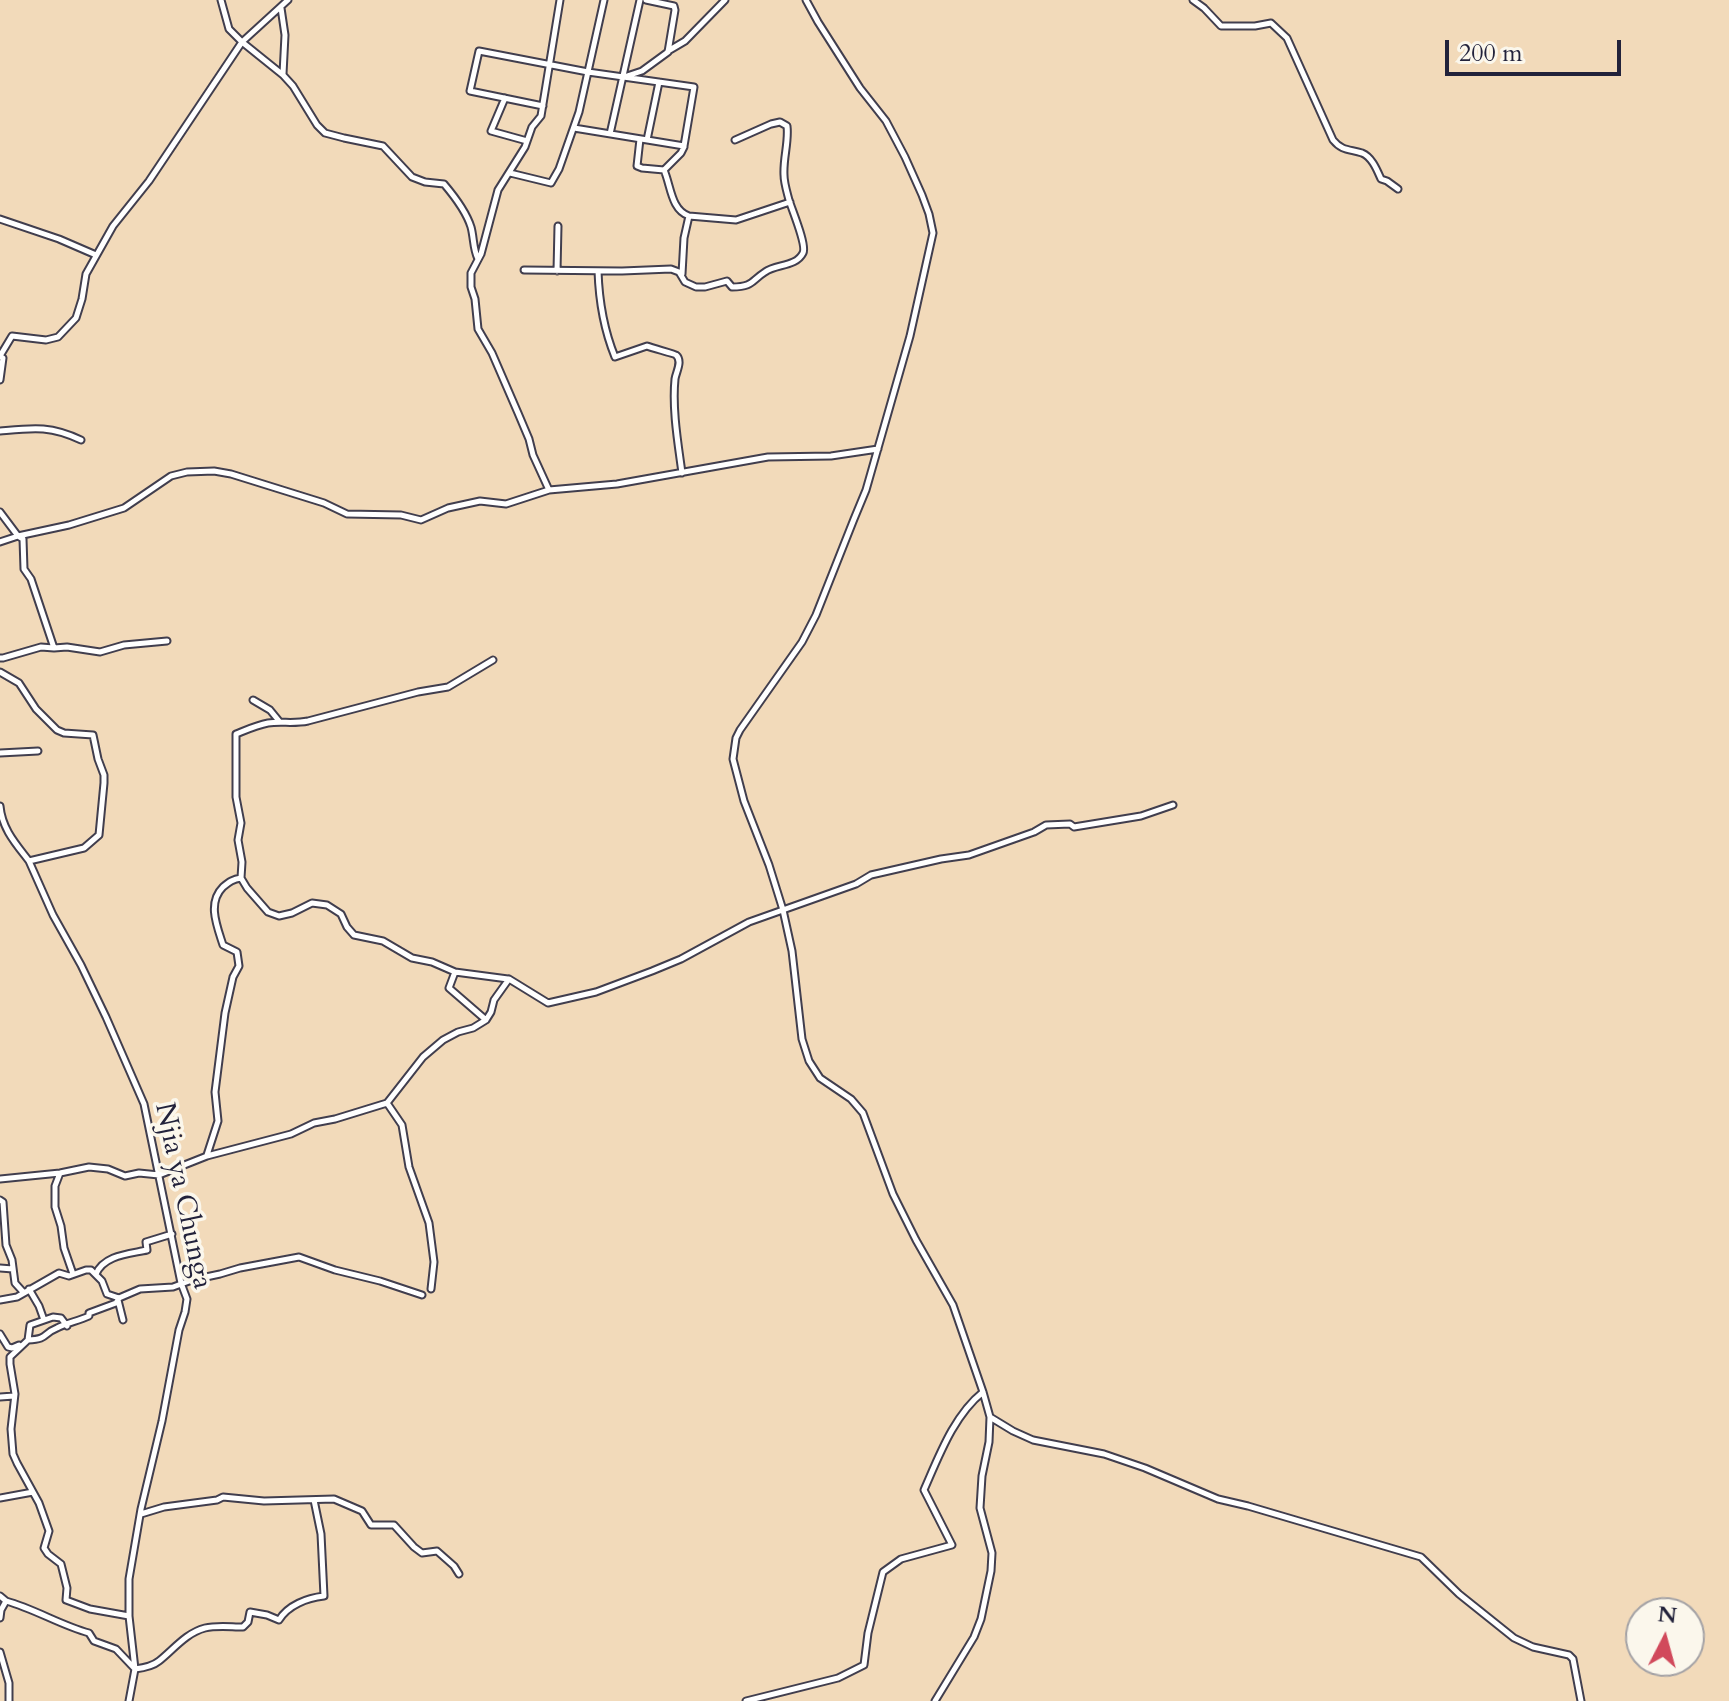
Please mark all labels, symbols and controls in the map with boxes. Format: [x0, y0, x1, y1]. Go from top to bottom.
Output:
scale bar [1449, 24, 1625, 74]
text: 200 m [1459, 37, 1523, 70]
street label: Njia ya Chunga [146, 1100, 218, 1292]
north arrow [1625, 1597, 1705, 1677]
text: N [1656, 1599, 1678, 1631]

